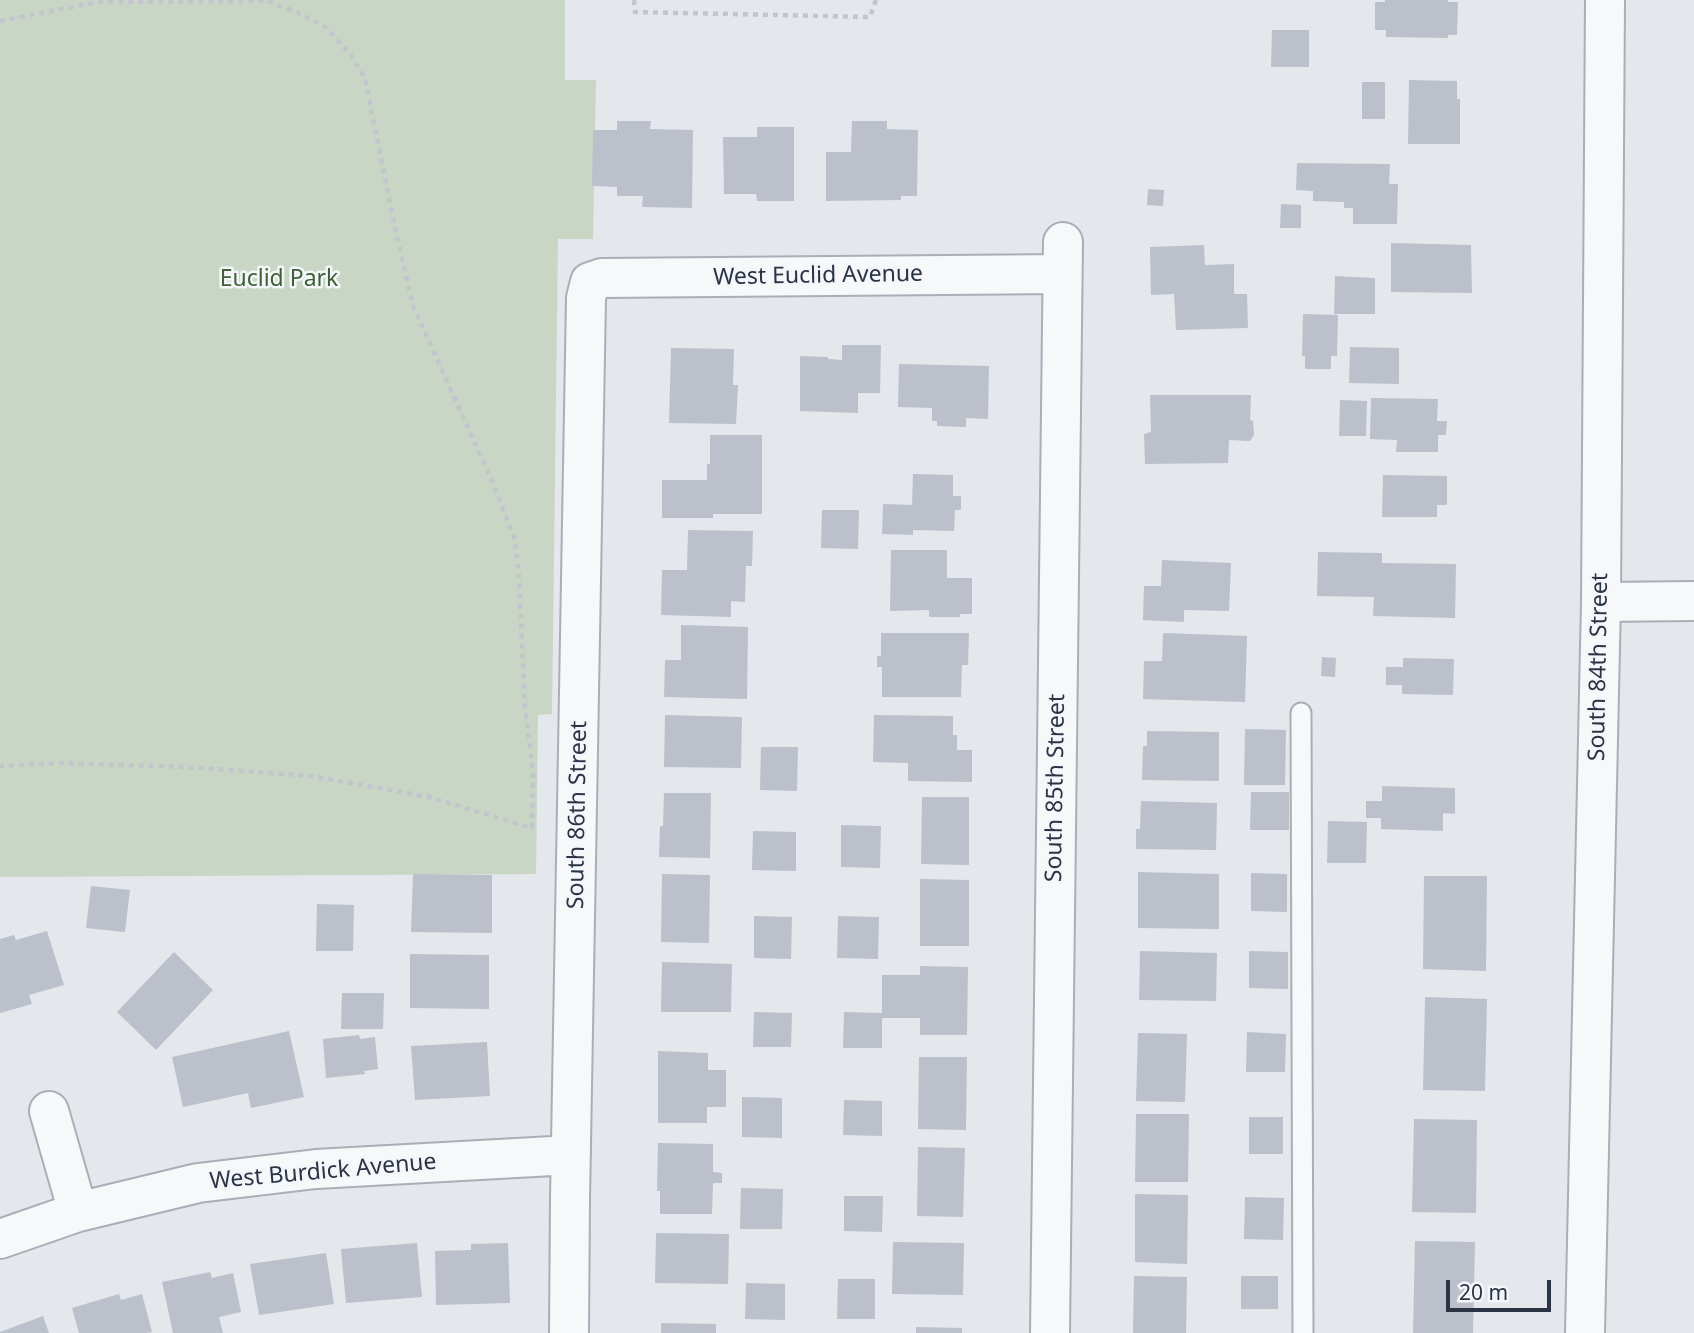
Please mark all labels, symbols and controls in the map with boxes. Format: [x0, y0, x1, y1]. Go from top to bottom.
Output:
street label: West Euclid Avenue [713, 260, 923, 292]
park label: Euclid Park [220, 265, 338, 293]
street label: South 84th Street [1584, 573, 1614, 761]
street label: South 85th Street [1041, 694, 1071, 882]
street label: South 86th Street [563, 721, 593, 909]
street label: West Burdick Avenue [208, 1148, 438, 1196]
scale bar [1449, 1266, 1554, 1310]
text: 20 m [1459, 1278, 1508, 1306]

